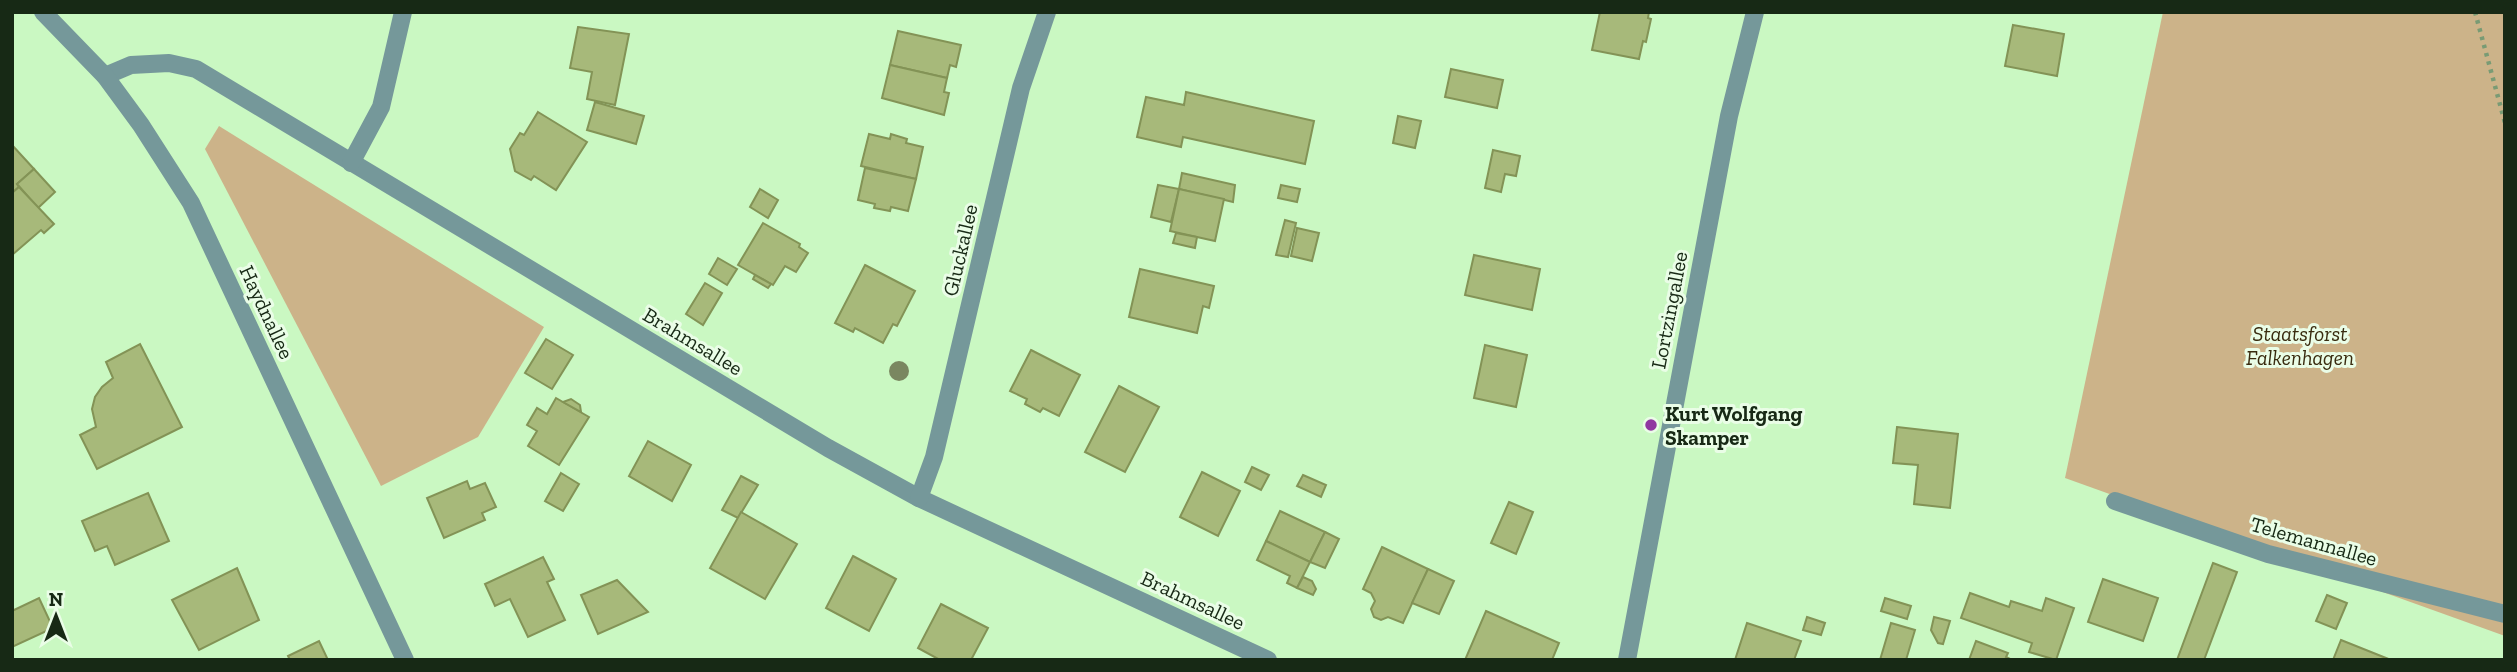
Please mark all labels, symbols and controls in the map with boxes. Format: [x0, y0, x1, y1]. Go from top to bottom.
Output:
street label: Gluckallee [937, 201, 983, 298]
street label: Lortzingallee [1645, 249, 1693, 371]
street label: Haydnallee [234, 261, 300, 363]
street label: Brahmsallee [639, 301, 747, 381]
park label: Staatsforst Falkenhagen [2246, 321, 2354, 370]
place label: Kurt Wolfgang Skamper [1665, 401, 1803, 450]
marker: Kurt Wolfgang Skamper [1643, 417, 1659, 433]
street label: Telemannallee [2248, 511, 2380, 571]
street label: Brahmsallee [1137, 565, 1249, 635]
north arrow [21, 581, 91, 651]
text: N [49, 588, 63, 611]

